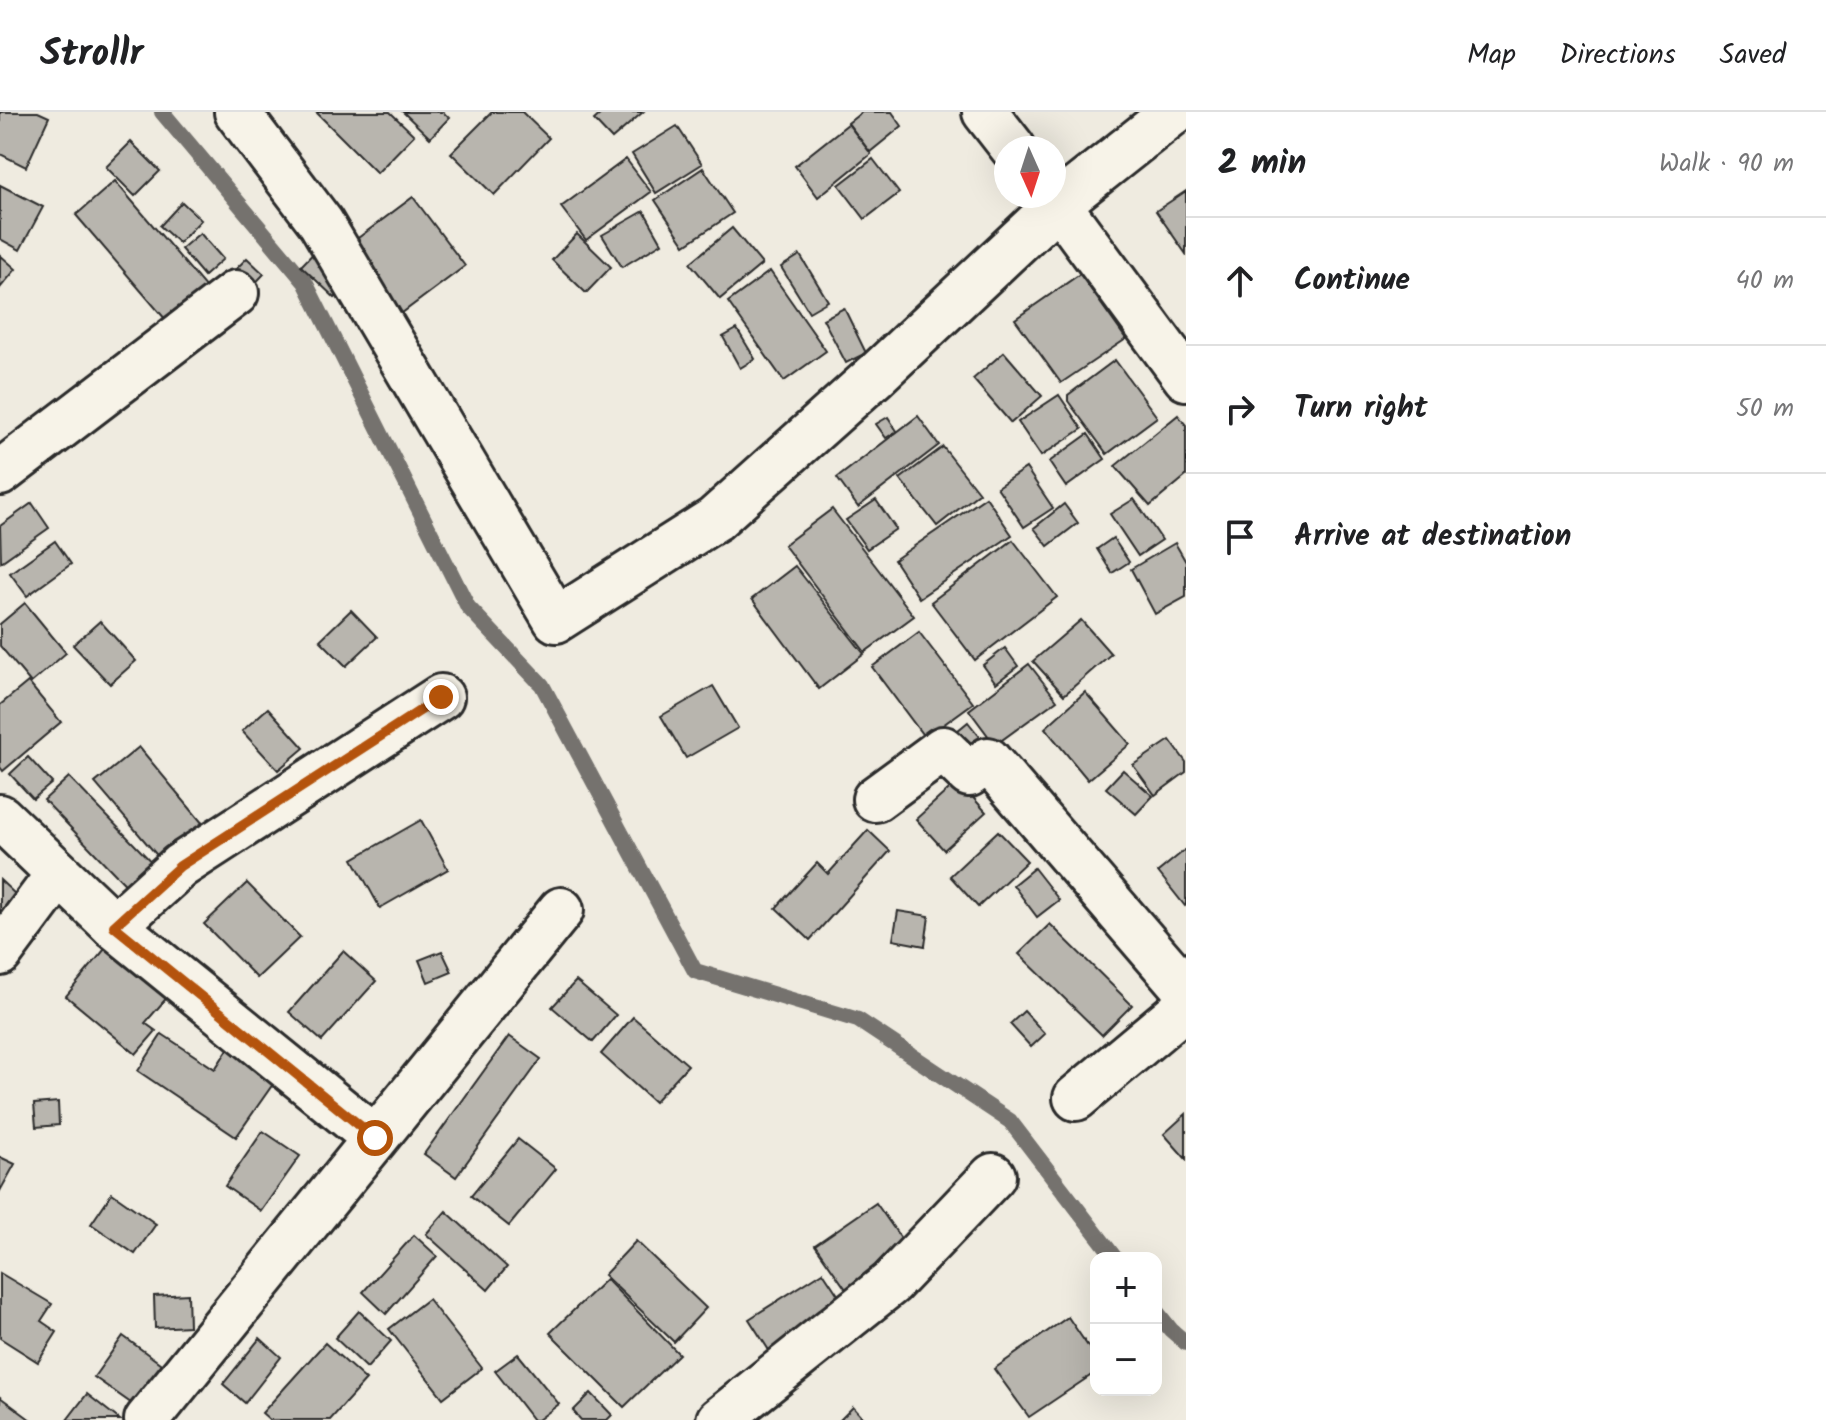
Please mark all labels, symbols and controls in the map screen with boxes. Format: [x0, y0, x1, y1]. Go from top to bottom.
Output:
text: Strollr [40, 25, 143, 85]
text: Map [1467, 33, 1516, 78]
text: Directions [1560, 33, 1676, 78]
text: Saved [1720, 33, 1786, 78]
north arrow [994, 136, 1066, 208]
text: 2 min [1218, 137, 1306, 191]
text: Walk · 90 m [1659, 143, 1794, 185]
text: Continue [1294, 257, 1410, 305]
icon: ahead [1218, 259, 1262, 303]
text: 40 m [1736, 260, 1794, 302]
text: Turn right [1294, 385, 1427, 433]
icon: right [1218, 387, 1262, 431]
text: 50 m [1736, 388, 1794, 430]
text: Arrive at destination [1294, 513, 1571, 561]
icon: arrive [1218, 515, 1262, 559]
route end [423, 679, 459, 715]
route start [357, 1120, 393, 1156]
map controls [1090, 1252, 1162, 1396]
button: + [1090, 1252, 1162, 1324]
button: − [1090, 1324, 1162, 1396]

